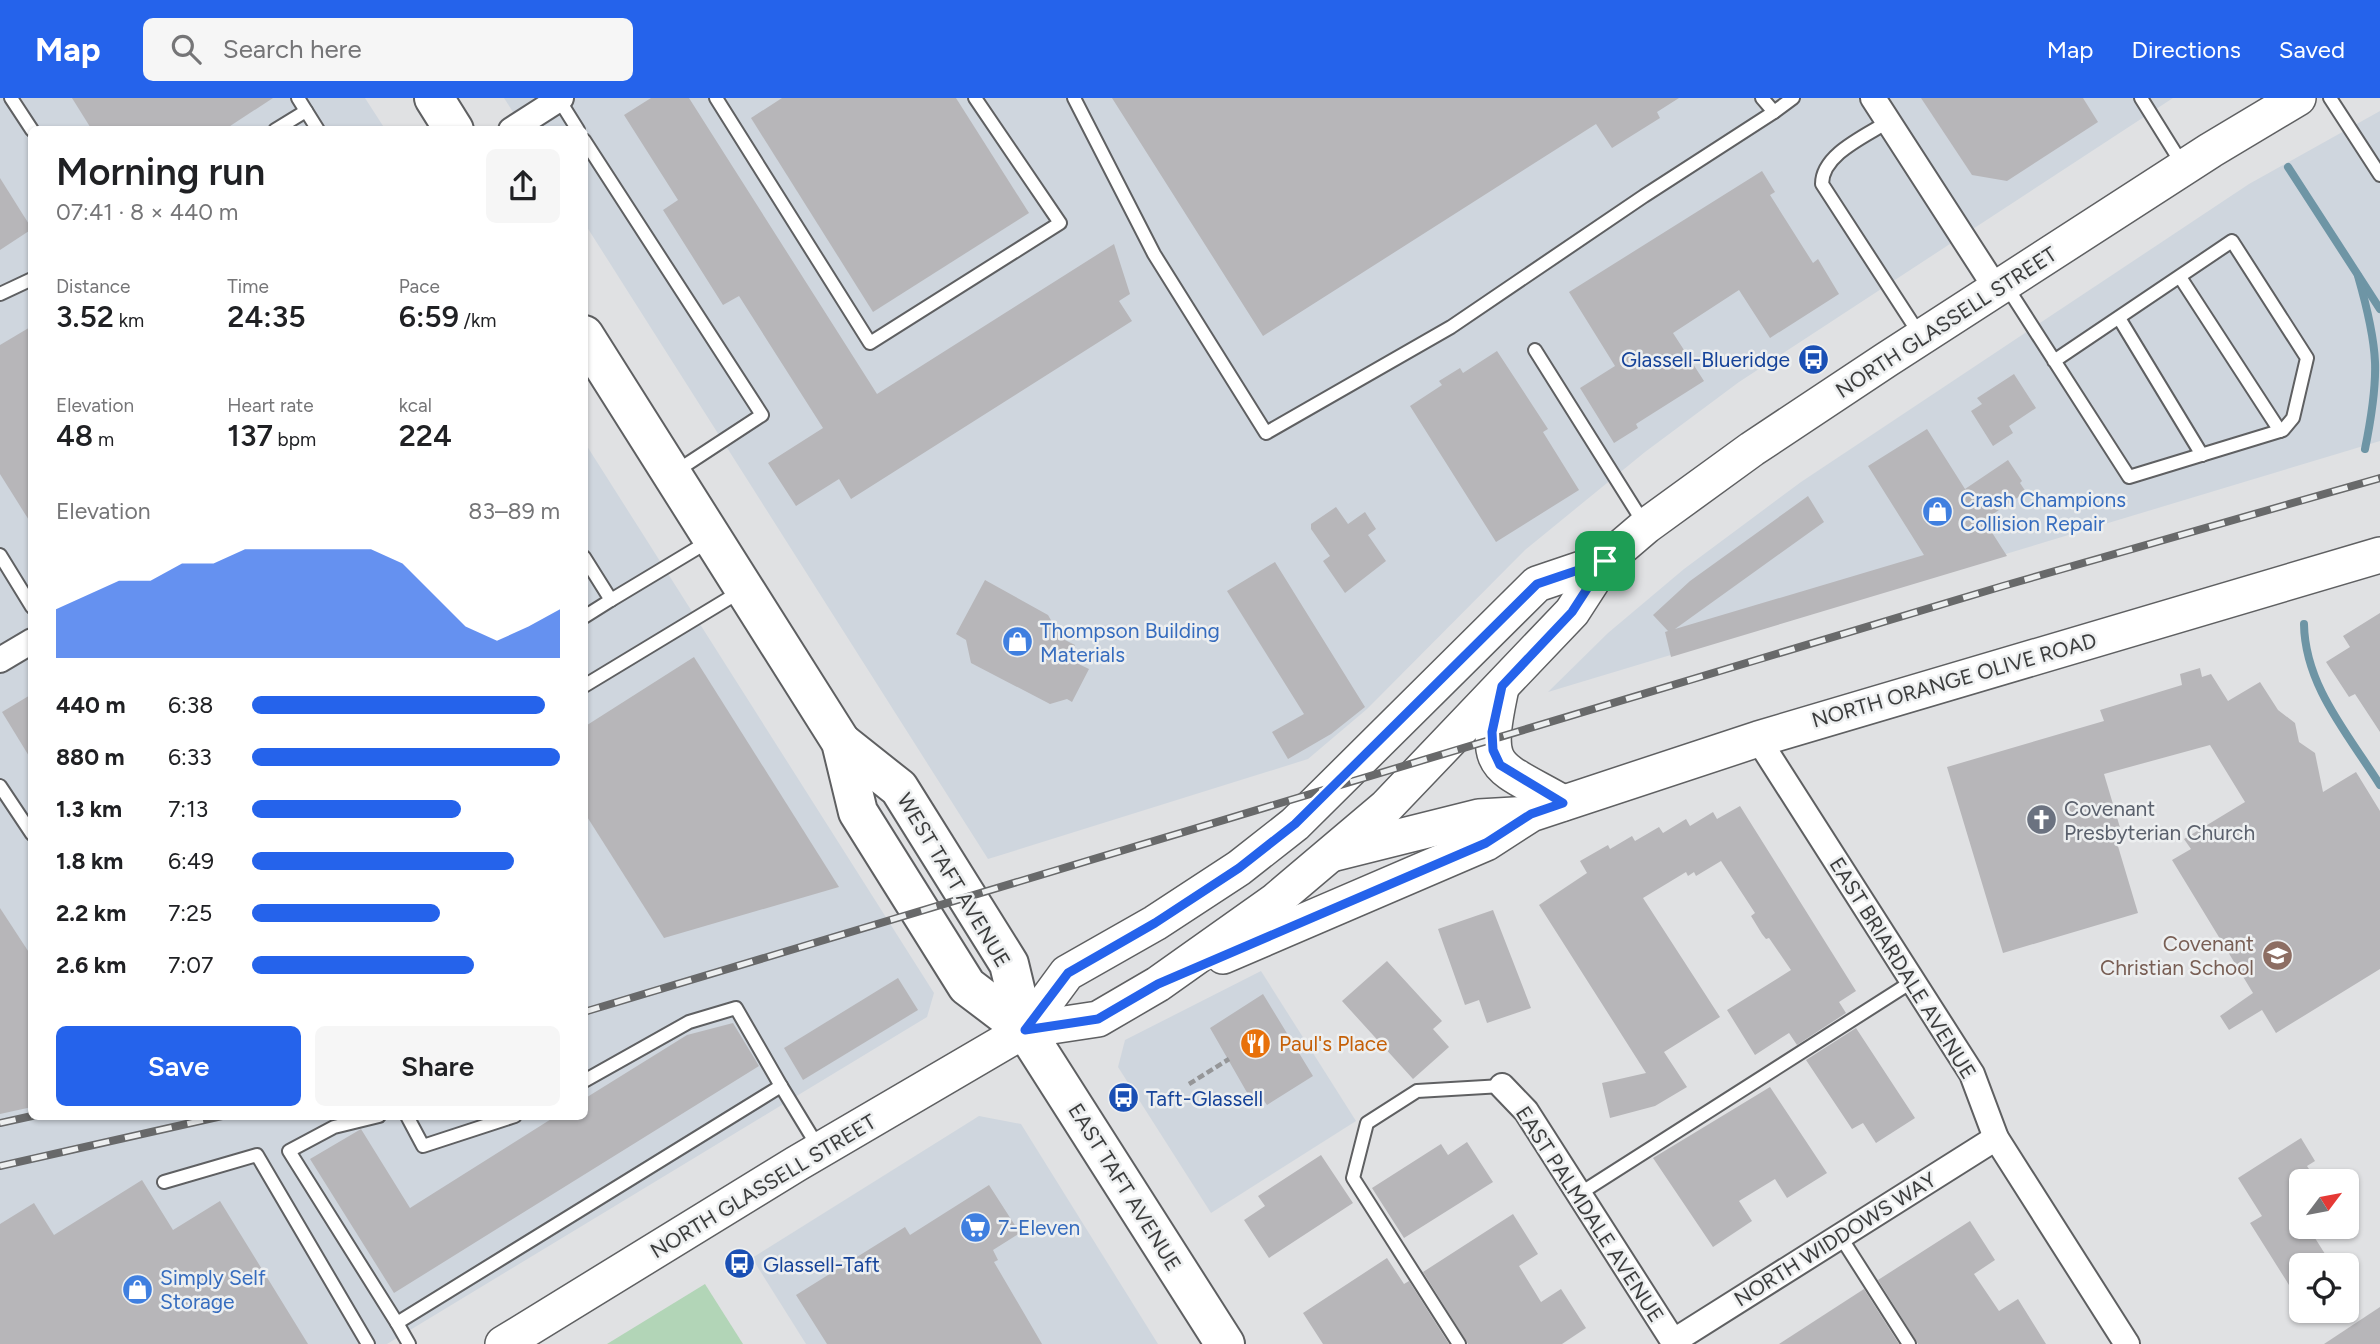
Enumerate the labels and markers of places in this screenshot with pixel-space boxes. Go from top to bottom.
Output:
bus stop icon: Glassell-Blueridge [1796,342,1830,376]
place label: Glassell-Blueridge [1621,347,1790,372]
place label: Crash Champions Collision Repair [1960,487,2126,536]
shop icon: Crash Champions Collision Repair [1920,494,1954,528]
pin [1575,531,1635,591]
place label: Thompson Building Materials [1040,618,1220,667]
shop icon: Thompson Building Materials [1000,625,1034,659]
place label: Covenant Presbyterian Church [2064,796,2255,845]
church icon: Covenant Presbyterian Church [2024,803,2058,837]
place label: Covenant Christian School [2100,931,2254,980]
school or university icon: Covenant Christian School [2260,938,2294,972]
restaurant icon: Paul's Place [1239,1026,1273,1060]
place label: Paul's Place [1279,1031,1388,1056]
bus stop icon: Taft-Glassell [1106,1081,1140,1115]
place label: Taft-Glassell [1146,1086,1263,1111]
supermarket icon: 7-Eleven [958,1210,992,1244]
place label: 7-Eleven [998,1215,1080,1240]
bus stop icon: Glassell-Taft [723,1247,757,1281]
place label: Glassell-Taft [763,1252,880,1277]
place label: Simply Self Storage [160,1265,266,1314]
shop icon: Simply Self Storage [120,1272,154,1306]

